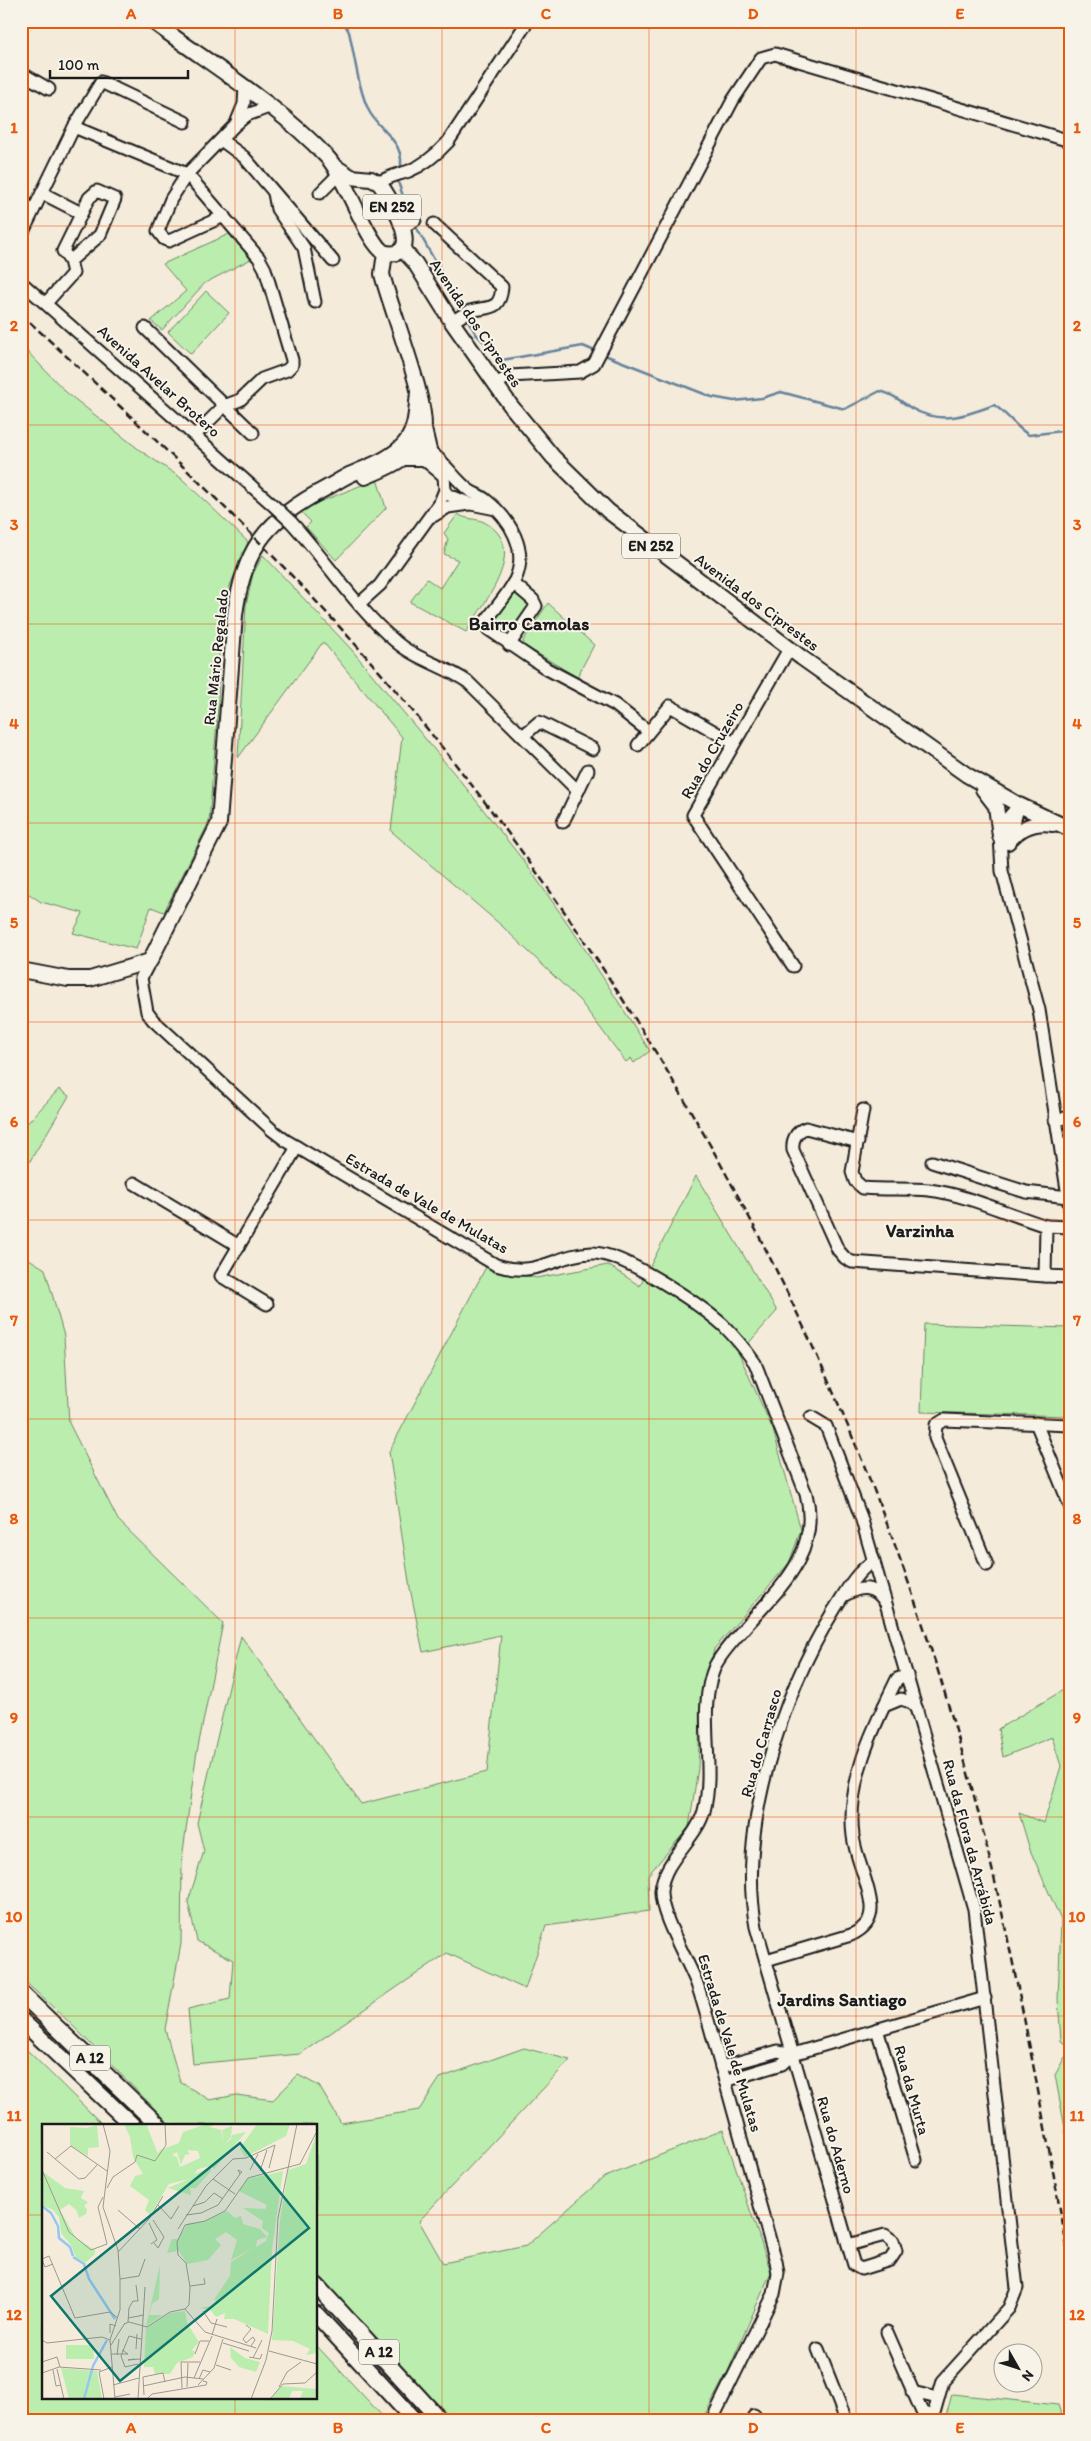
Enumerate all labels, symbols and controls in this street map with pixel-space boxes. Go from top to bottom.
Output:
text: A [125,4,137,23]
text: B [333,4,344,23]
text: C [541,4,552,23]
text: D [748,4,759,23]
text: E [956,4,965,23]
scale bar [50,48,188,80]
text: 100 m [58,56,100,74]
text: 1 [10,118,18,137]
text: 1 [1073,118,1081,137]
road number: EN 252 [363,194,421,220]
street label: Avenida dos Ciprestes [426,255,526,391]
text: 2 [10,316,19,335]
text: 2 [1073,316,1082,335]
street label: Avenida Avelar Brotero [94,321,224,441]
text: 3 [10,515,19,534]
text: 3 [1073,515,1082,534]
road number: EN 252 [622,534,680,558]
street label: Avenida dos Ciprestes [691,549,823,655]
street label: Rua Mário Regalado [199,588,233,726]
district label: Bairro Camolas [469,613,589,635]
street label: Rua do Cruzeiro [676,698,748,802]
text: 4 [9,714,19,733]
text: 4 [1072,714,1082,733]
text: 5 [10,913,19,932]
text: 5 [1073,913,1082,932]
text: 6 [10,1112,19,1131]
text: 6 [1073,1112,1082,1131]
street label: Estrada de Vale de Mulatas [342,1149,512,1257]
district label: Varzinha [886,1220,955,1242]
text: 7 [9,1311,18,1330]
text: 7 [1072,1311,1081,1330]
text: 8 [10,1509,19,1528]
text: 8 [1073,1509,1082,1528]
street label: Rua do Carrasco [736,1687,786,1799]
text: 9 [10,1708,18,1727]
text: 9 [1073,1708,1081,1727]
street label: Rua da Flora da Arrábida [939,1757,1001,1927]
text: 10 [5,1907,23,1926]
text: 10 [1068,1907,1086,1926]
street label: Estrada de Vale de Mulatas [694,1952,766,2134]
district label: Jardins Santiago [776,1989,907,2011]
street label: Rua da Murta [890,2043,934,2137]
road number: A 12 [70,2046,110,2070]
street label: Rua do Aderno [813,2094,859,2196]
text: 11 [7,2106,22,2125]
text: 11 [1070,2106,1085,2125]
inset map [42,2124,318,2398]
text: 12 [6,2305,23,2324]
text: 12 [1069,2305,1086,2324]
road number: A 12 [359,2340,399,2364]
north arrow [994,2344,1044,2394]
text: N [1018,2367,1037,2385]
text: A [125,2418,137,2437]
text: B [333,2418,344,2437]
text: C [541,2418,552,2437]
text: D [748,2418,759,2437]
text: E [956,2418,965,2437]

